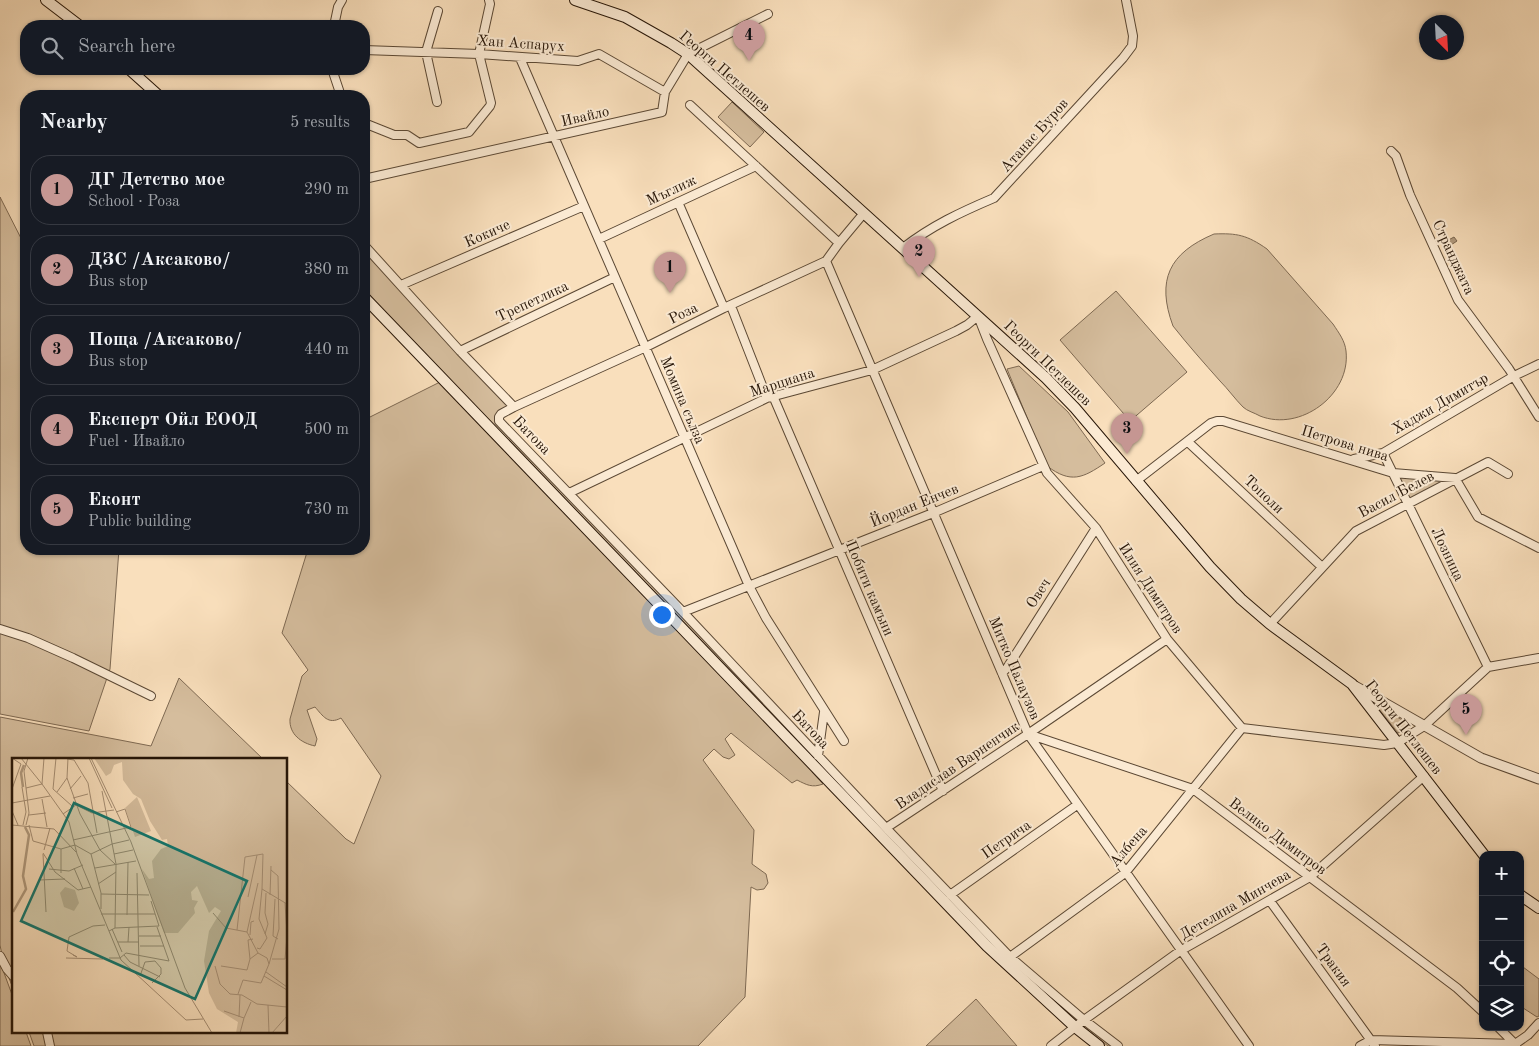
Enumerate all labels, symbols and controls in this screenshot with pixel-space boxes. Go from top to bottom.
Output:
north arrow [1419,15,1464,60]
search box [20,20,370,75]
pin: 4 [733,20,765,61]
street label: Георги Петлешев [676,29,772,116]
icon: search [38,34,66,62]
street label: Хан Аспарух [477,34,565,55]
text: Search here [78,38,175,57]
street label: Атанас Буров [998,96,1072,176]
street label: Ивайло [560,105,611,130]
text: Nearby [40,112,108,133]
text: 5 results [290,115,350,131]
text: ДГ Детство мое [88,171,225,190]
street label: Мъглиж [644,173,699,209]
text: 1 [52,182,62,198]
text: 290 m [304,182,349,198]
text: School · Роза [88,194,180,210]
street label: Кокиче [462,218,513,251]
street label: Странджата [1429,218,1477,298]
pin: 2 [903,236,935,277]
text: ДЗС /Аксаково/ [88,251,231,270]
pin: 1 [654,252,686,293]
text: 2 [52,262,62,278]
text: 380 m [304,262,349,278]
text: Bus stop [88,274,148,290]
street label: Трепетлика [494,279,572,326]
street label: Роза [667,301,701,328]
street label: Георги Петлешев [1000,319,1094,409]
text: Поща /Аксаково/ [88,331,242,350]
text: 3 [52,342,62,358]
text: 440 m [304,342,349,358]
text: Bus stop [88,354,148,370]
street label: Момина сълза [656,355,707,447]
street label: Марциана [748,366,817,401]
street label: Хаджи Димитър [1390,371,1491,438]
text: Експерт Ойл ЕООД [88,411,257,430]
pin: 3 [1111,413,1143,454]
street label: Батова [509,414,553,459]
text: 4 [52,422,62,438]
text: 500 m [304,422,349,438]
street label: Петрова нива [1299,424,1391,465]
text: Fuel · Ивайло [88,434,185,450]
street label: Васил Белев [1356,469,1437,522]
street label: Тополи [1240,473,1286,517]
street label: Йордан Енчев [867,478,961,531]
text: Еконт [88,491,141,510]
text: 5 [52,502,62,518]
text: 730 m [304,502,349,518]
text: Public building [88,514,191,530]
street label: Лозница [1427,526,1466,584]
street label: Побити камъни [842,539,895,638]
street label: Илия Димитров [1115,541,1185,637]
street label: Овеч [1024,576,1054,611]
your location [649,602,675,628]
street label: Митко Палаузов [985,615,1042,722]
street label: Георги Петлешев [1361,678,1444,778]
pin: 5 [1450,694,1482,735]
street label: Батова [788,708,832,753]
street label: Владислав Варненчик [893,719,1023,813]
inset map [12,758,288,1034]
street label: Велико Димитров [1226,796,1328,879]
street label: Петрича [979,818,1035,863]
street label: Албена [1107,823,1151,870]
map controls [1479,851,1524,1031]
button: + [1479,851,1524,896]
street label: Детелина Минчева [1178,867,1294,943]
button: − [1479,896,1524,941]
button: locate [1479,941,1524,986]
street label: Тракия [1312,942,1353,990]
button: layers [1479,986,1524,1031]

